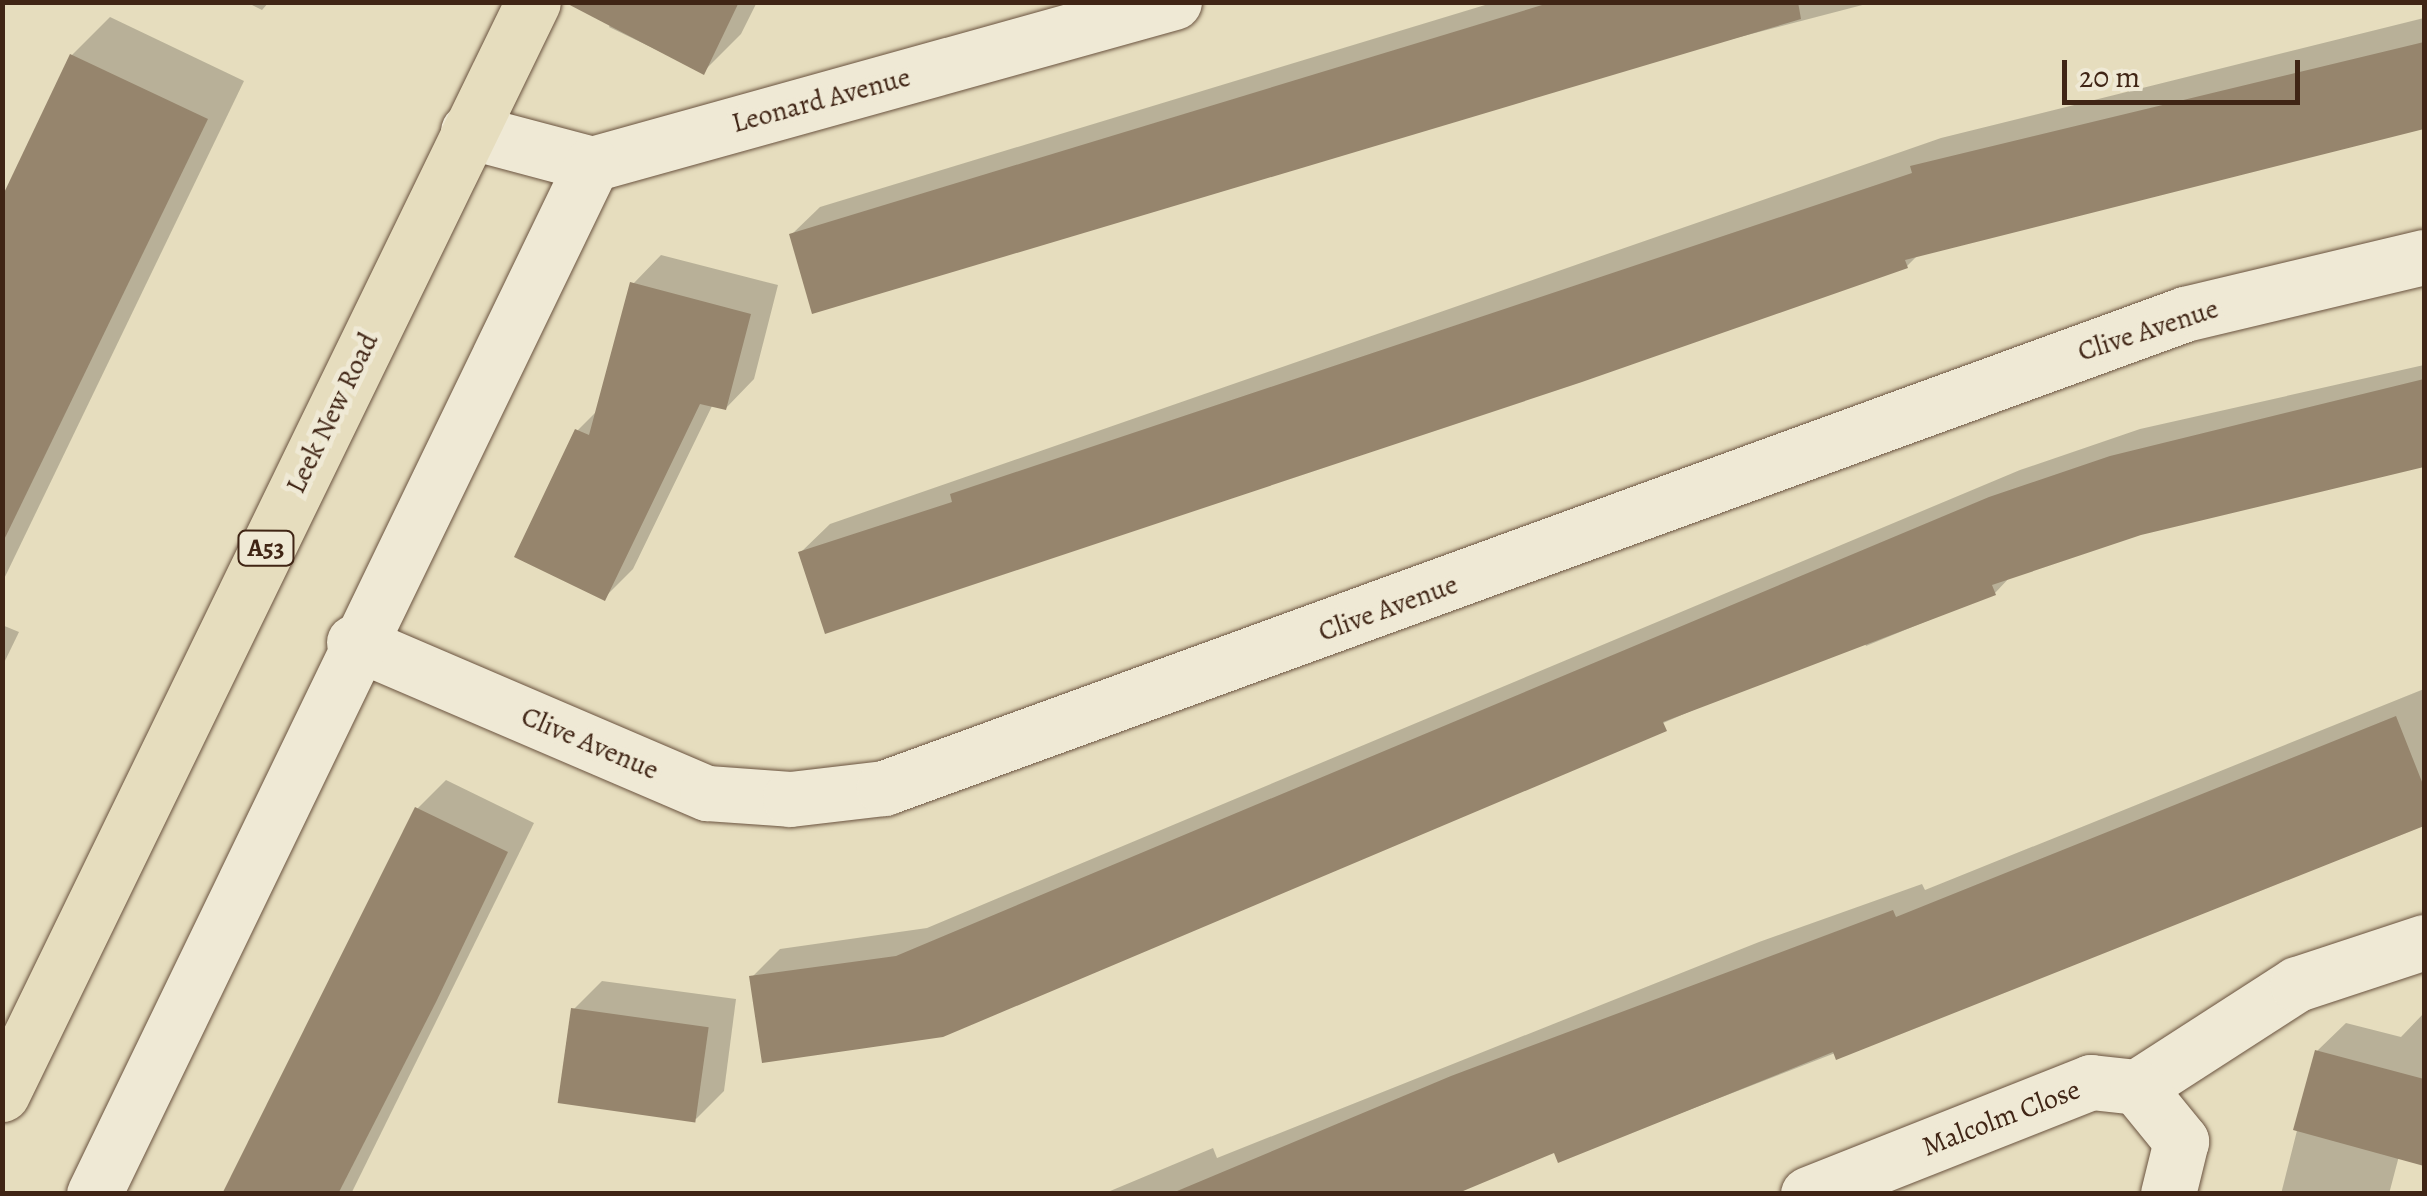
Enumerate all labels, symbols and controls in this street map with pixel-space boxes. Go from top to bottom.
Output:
scale bar [2067,40,2304,102]
text: 20 m [2079,57,2140,97]
street label: Leonard Avenue [728,60,914,140]
street label: Clive Avenue [2074,292,2222,368]
street label: Leek New Road [279,327,385,499]
road number: A53 [236,528,296,568]
street label: Clive Avenue [1314,567,1462,649]
street label: Clive Avenue [516,699,664,787]
street label: Malcolm Close [1917,1072,2085,1164]

